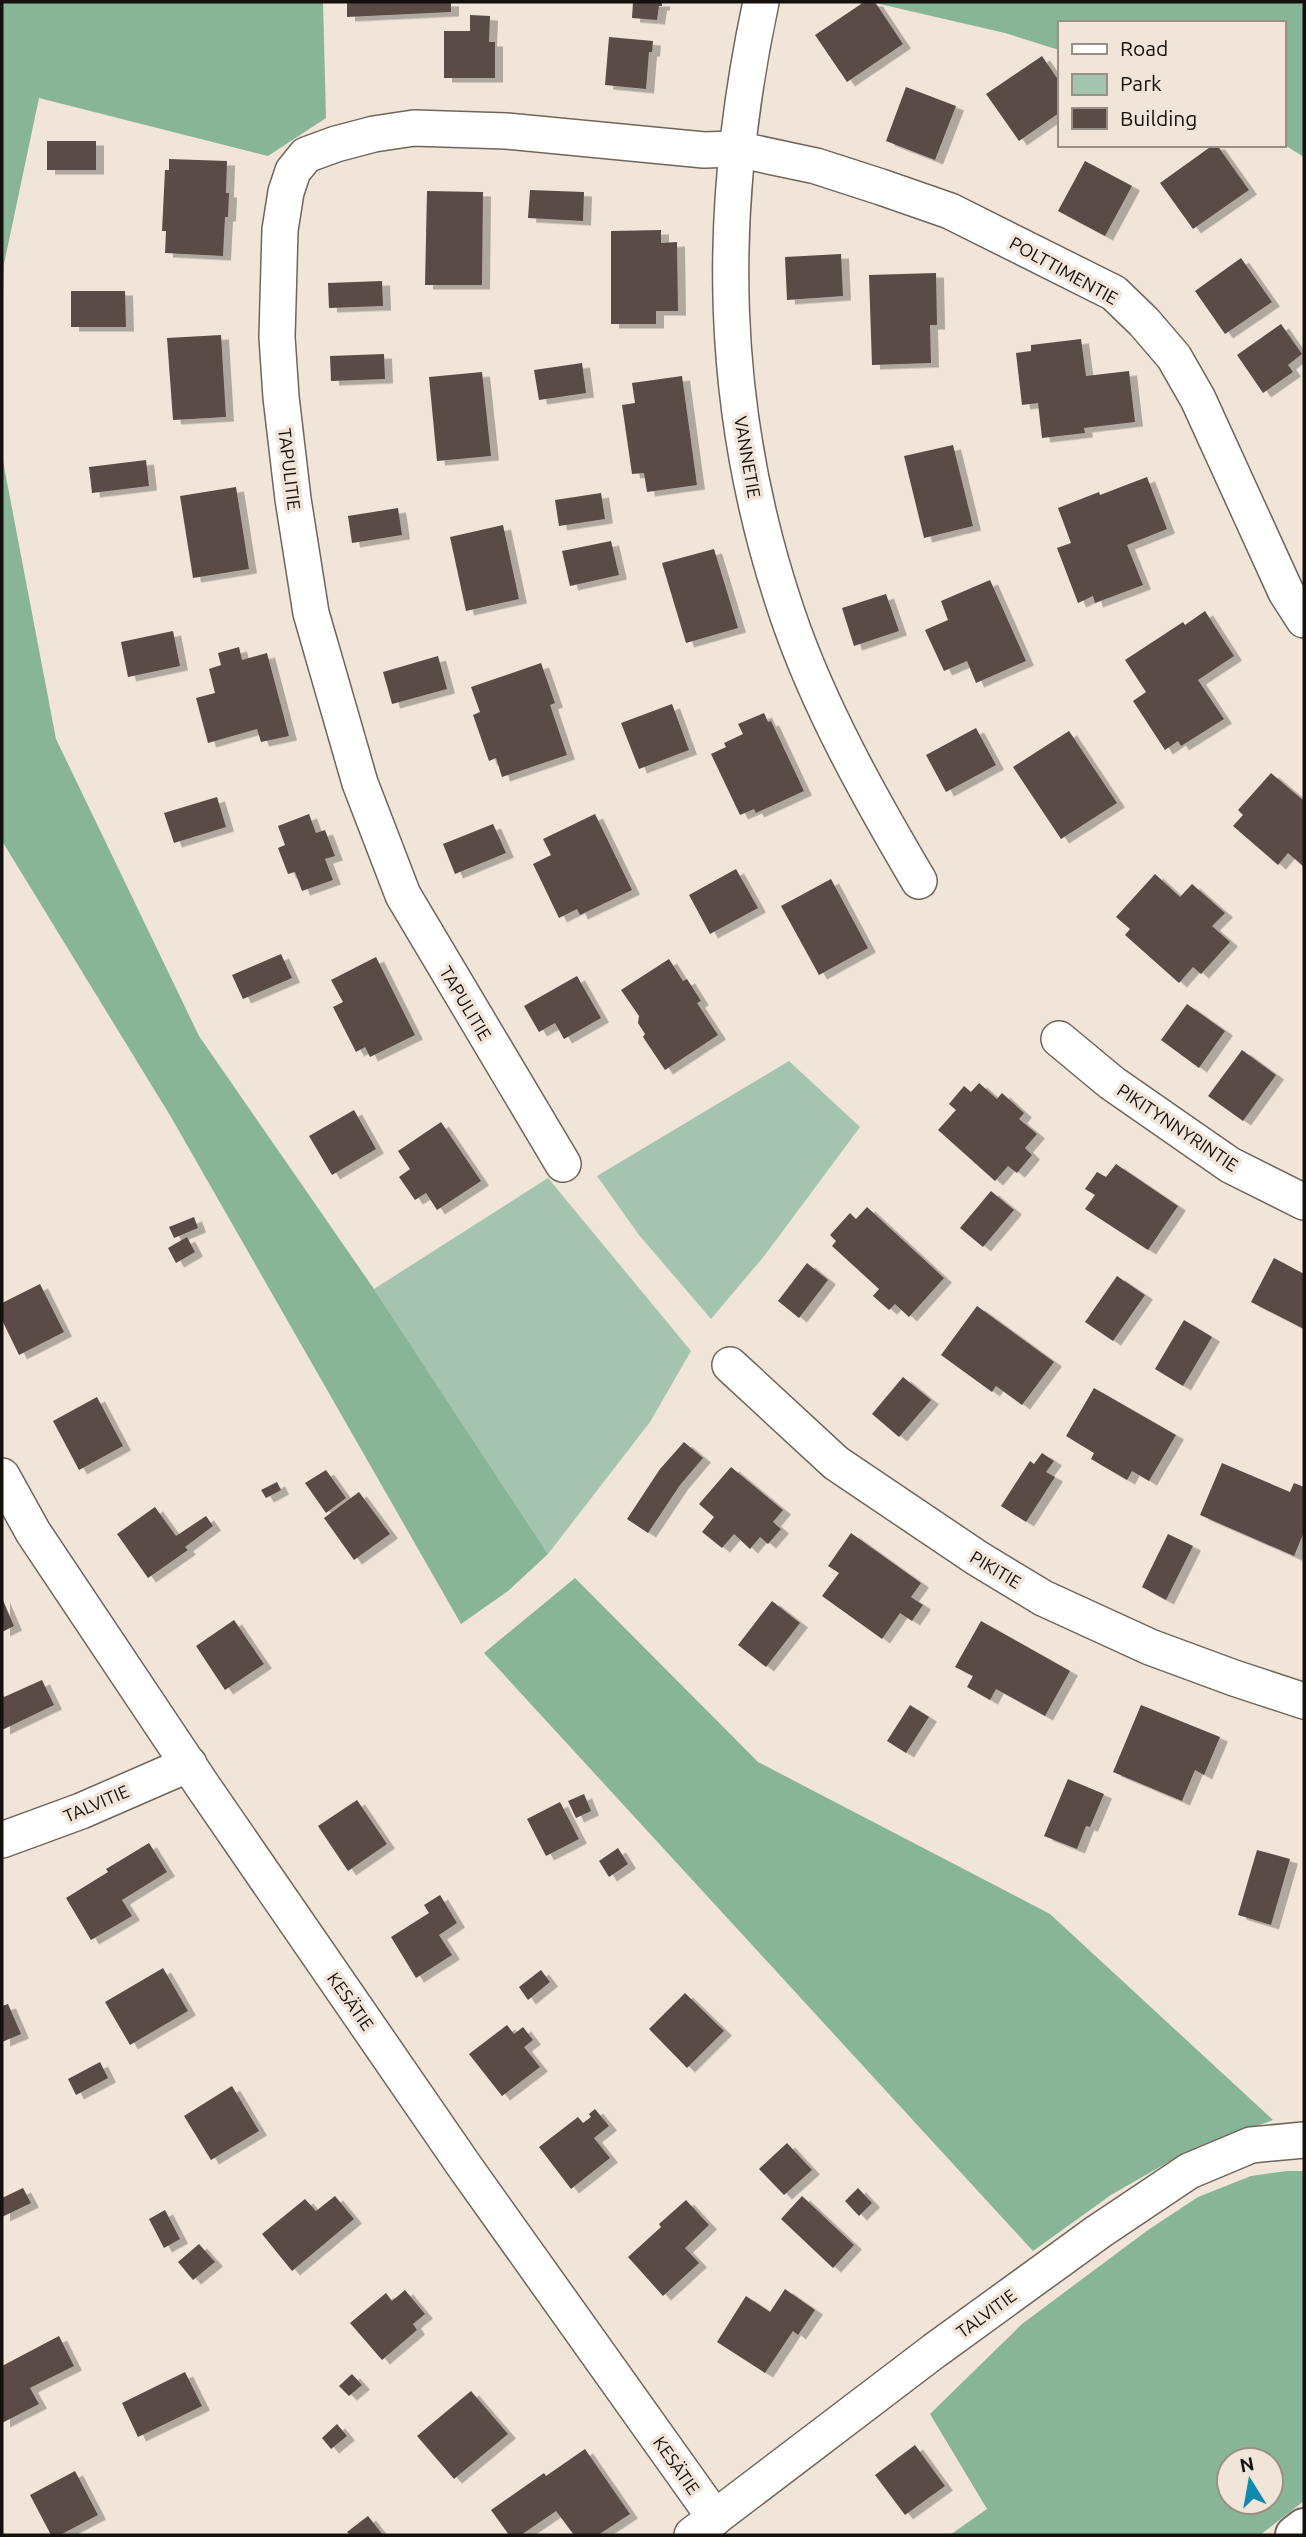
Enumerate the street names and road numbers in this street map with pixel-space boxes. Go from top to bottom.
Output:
street label: POLTTIMENTIE [1006,232,1122,308]
street label: VANNETIE [731,415,765,499]
street label: TAPULITIE [275,427,305,511]
street label: TAPULITIE [436,963,496,1043]
street label: PIKITYNNYRINTIE [1114,1079,1242,1175]
street label: PIKITIE [967,1546,1025,1592]
street label: TALVITIE [60,1780,132,1826]
street label: KESÄTIE [324,1968,378,2034]
street label: TALVITIE [952,2285,1020,2341]
street label: KESÄTIE [650,2432,704,2498]

